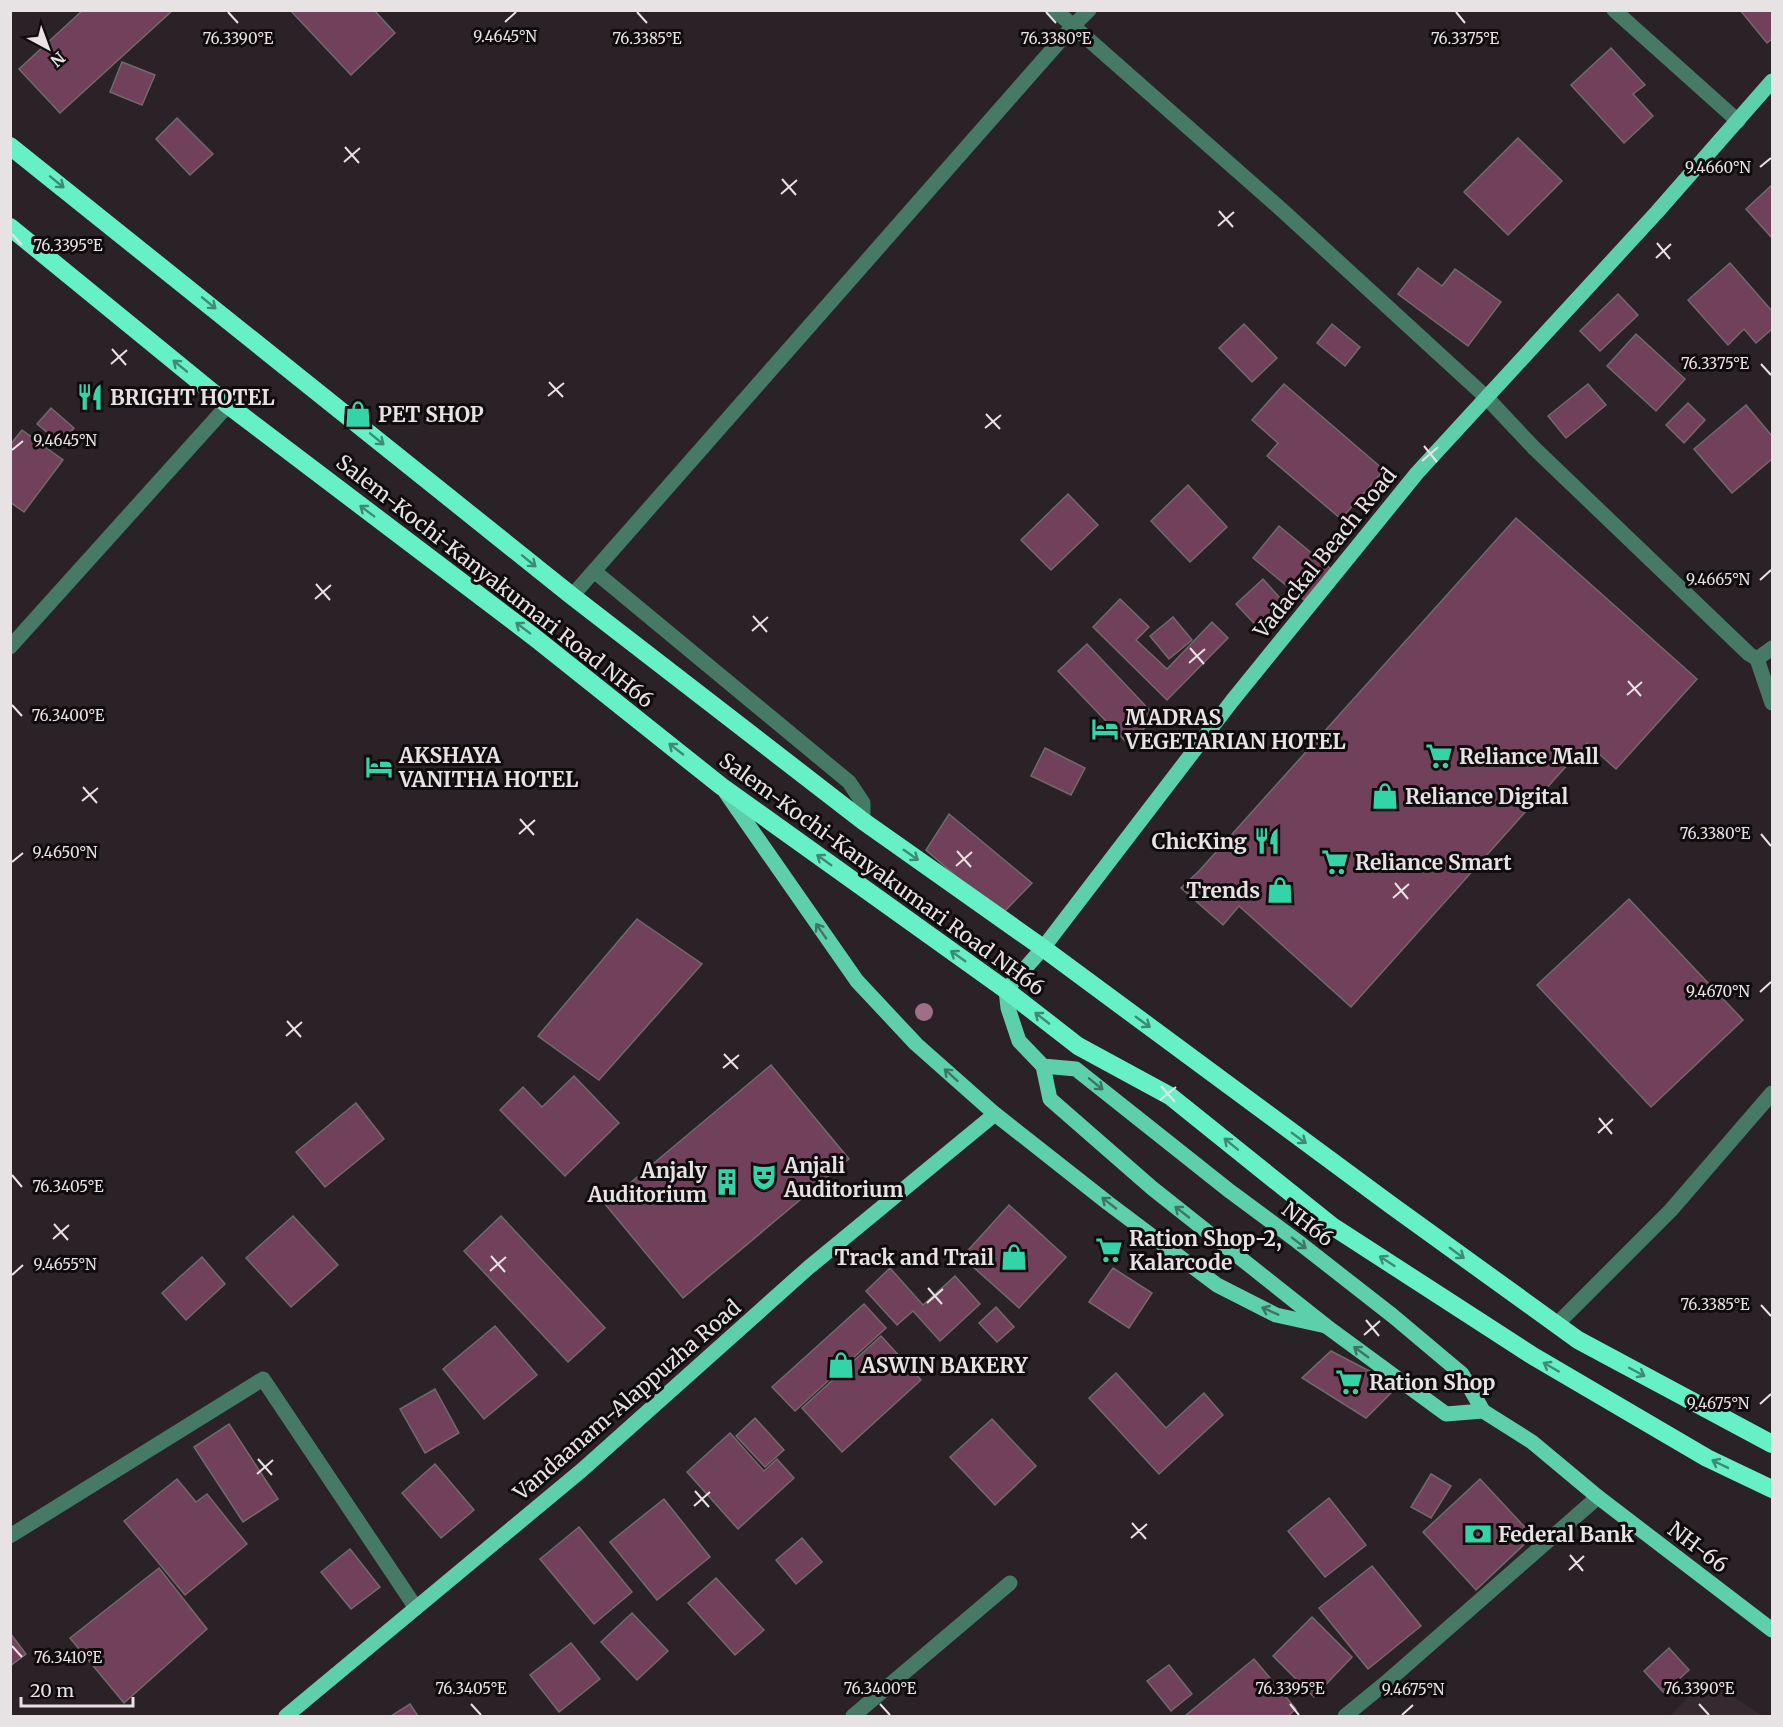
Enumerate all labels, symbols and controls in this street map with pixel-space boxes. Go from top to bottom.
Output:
north arrow [18,18,78,78]
text: 9.4645°N [473,27,537,46]
text: 76.3390°E [203,29,274,48]
text: 76.3385°E [613,29,682,48]
text: 76.3380°E [1021,29,1092,48]
text: 76.3375°E [1431,29,1500,48]
text: N [46,48,69,71]
text: 9.4660°N [1685,158,1751,177]
one-way arrow [49,175,65,188]
text: 76.3395°E [34,236,103,255]
one-way arrow [201,297,217,310]
text: 76.3375°E [1681,354,1750,373]
one-way arrow [172,359,188,372]
restaurant icon: BRIGHT HOTEL [75,382,105,412]
place label: BRIGHT HOTEL [110,384,275,411]
shop icon: PET SHOP [343,399,373,429]
place label: PET SHOP [378,401,484,428]
text: 9.4645°N [33,431,97,450]
one-way arrow [369,432,385,445]
street label: Salem-Kochi-Kanyakumari Road NH66 [331,449,659,713]
street label: Vadackal Beach Road [1247,462,1402,645]
one-way arrow [359,504,375,517]
one-way arrow [521,554,536,568]
text: 9.4665°N [1686,570,1750,589]
one-way arrow [515,622,531,635]
place label: MADRAS VEGETARIAN HOTEL [1124,704,1346,755]
text: 76.3400°E [32,706,105,725]
hotel icon: MADRAS VEGETARIAN HOTEL [1090,714,1120,744]
supermarket icon: Reliance Mall [1424,741,1454,771]
place label: AKSHAYA VANITHA HOTEL [398,742,579,793]
one-way arrow [668,743,684,756]
place label: Reliance Mall [1459,743,1599,770]
street label: Salem-Kochi-Kanyakumari Road NH66 [714,747,1050,1001]
hotel icon: AKSHAYA VANITHA HOTEL [364,752,394,782]
shop icon: Reliance Digital [1370,781,1400,811]
place label: Reliance Digital [1405,783,1569,810]
text: 76.3380°E [1680,824,1751,843]
restaurant icon: ChicKing [1252,826,1282,856]
place label: ChicKing [1152,828,1247,855]
text: 9.4650°N [33,843,98,862]
supermarket icon: Reliance Smart [1320,847,1350,877]
one-way arrow [902,848,918,861]
place label: Reliance Smart [1355,849,1512,876]
one-way arrow [816,854,832,866]
shop icon: Trends [1265,875,1295,905]
place label: Trends [1186,877,1260,904]
one-way arrow [815,923,827,939]
one-way arrow [950,950,967,962]
text: 9.4670°N [1686,982,1750,1001]
one-way arrow [1034,1012,1050,1025]
one-way arrow [1134,1016,1150,1028]
one-way arrow [944,1068,959,1082]
one-way arrow [1088,1078,1104,1091]
one-way arrow [1291,1132,1307,1144]
one-way arrow [1223,1138,1239,1151]
place label: Anjali Auditorium [783,1152,903,1203]
place label: Anjaly Auditorium [587,1157,708,1208]
theatre icon: Anjali Auditorium [749,1162,779,1192]
building icon: Anjaly Auditorium [712,1167,742,1197]
text: 76.3405°E [33,1177,104,1196]
street label: NH66 [1277,1196,1339,1252]
one-way arrow [1101,1197,1117,1210]
one-way arrow [1174,1205,1190,1218]
place label: Ration Shop-2, Kalarcode [1129,1225,1282,1276]
supermarket icon: Ration Shop-2, Kalarcode [1094,1235,1124,1265]
one-way arrow [1291,1236,1307,1249]
shop icon: Track and Trail [999,1242,1029,1272]
place label: Track and Trail [835,1244,994,1271]
one-way arrow [1448,1247,1464,1259]
text: 9.4655°N [33,1255,97,1274]
one-way arrow [1379,1255,1396,1267]
street label: Vandaanam-Alappuzha Road [507,1294,746,1507]
text: 76.3385°E [1681,1295,1750,1314]
one-way arrow [1262,1305,1280,1316]
one-way arrow [1353,1345,1369,1358]
shop icon: ASWIN BAKERY [826,1350,856,1380]
place label: ASWIN BAKERY [860,1352,1029,1379]
one-way arrow [1543,1360,1560,1372]
supermarket icon: Ration Shop [1334,1367,1364,1397]
one-way arrow [1627,1367,1645,1378]
place label: Ration Shop [1369,1369,1495,1396]
text: 9.4675°N [1687,1394,1750,1413]
one-way arrow [1711,1457,1729,1469]
street label: NH-66 [1663,1516,1733,1578]
bank icon: Federal Bank [1463,1519,1493,1549]
place label: Federal Bank [1498,1521,1634,1548]
text: 76.3410°E [34,1648,102,1667]
scale bar [21,1670,134,1708]
text: 20 m [30,1679,74,1702]
text: 76.3405°E [436,1679,507,1698]
text: 76.3400°E [844,1679,917,1698]
text: 76.3395°E [1256,1679,1325,1698]
text: 76.3390°E [1664,1679,1735,1698]
text: 9.4675°N [1382,1680,1445,1699]

